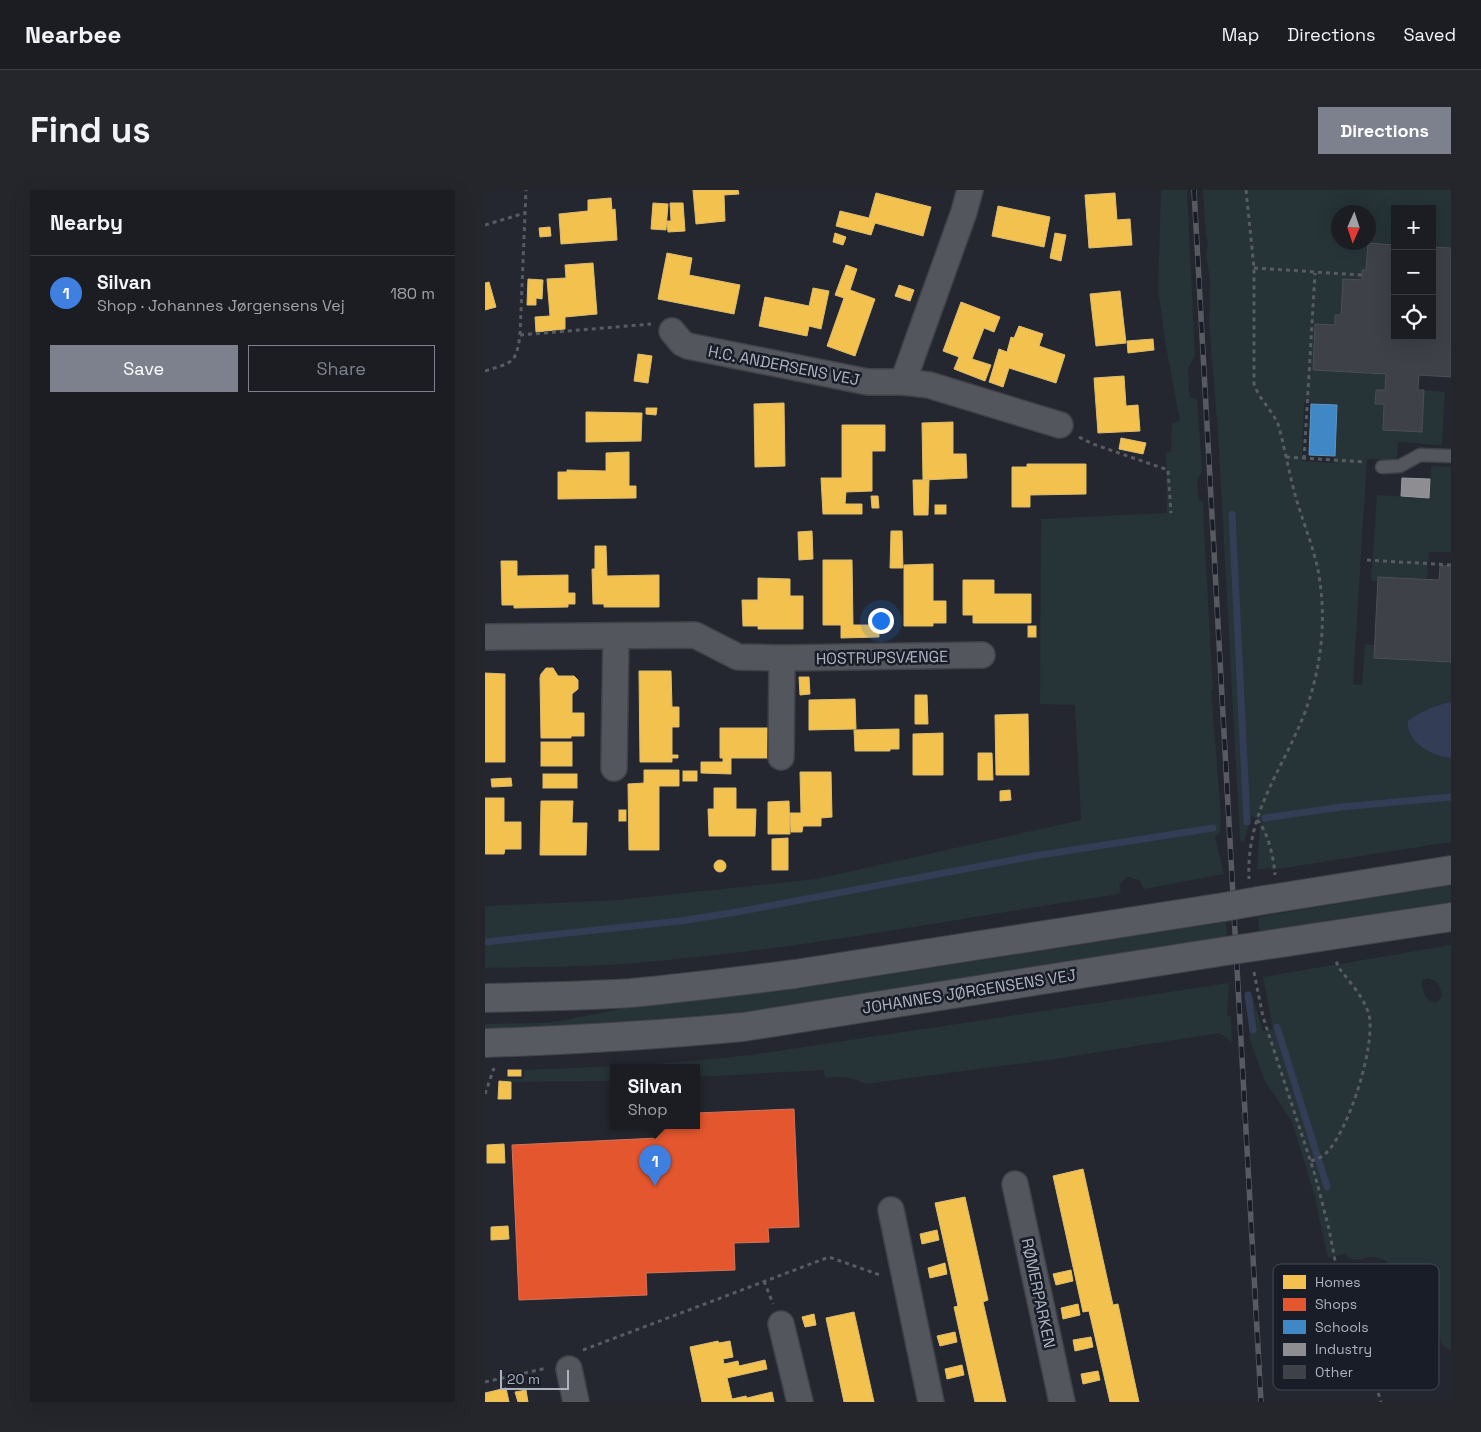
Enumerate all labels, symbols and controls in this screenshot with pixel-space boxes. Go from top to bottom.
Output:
text: Nearbee [25,19,121,50]
text: Map [1222,23,1259,46]
text: Directions [1287,23,1376,46]
text: Saved [1404,23,1456,46]
button: Directions [1318,107,1451,154]
text: Find us [30,108,151,152]
north arrow [1331,205,1376,250]
map controls [1391,205,1436,340]
button: + [1391,205,1436,250]
text: Nearby [50,209,123,236]
button: − [1391,250,1436,295]
text: Silvan [97,270,152,295]
text: 1 [62,283,70,304]
text: 180 m [390,283,435,304]
text: Shop · Johannes Jørgensens Vej [97,295,345,316]
button: locate [1391,295,1436,340]
street label: H.C. ANDERSENS VEJ [706,341,861,390]
button: Save [50,345,238,392]
button: Share [248,345,435,392]
your location [868,608,894,634]
street label: HOSTRUPSVÆNGE [816,646,948,669]
street label: JOHANNES JØRGENSENS VEJ [860,964,1078,1019]
popup [610,1064,700,1129]
text: Silvan [628,1074,682,1099]
text: Shop [628,1099,668,1120]
pin: 1 [639,1145,671,1186]
street label: RØMERPARKEN [1017,1236,1060,1350]
legend [1273,1264,1439,1390]
text: Homes [1315,1273,1361,1291]
text: Shops [1315,1295,1357,1313]
text: Schools [1315,1318,1369,1336]
text: Industry [1315,1340,1372,1358]
text: Other [1315,1363,1353,1381]
scale bar [500,1367,569,1390]
text: 20 m [507,1370,540,1388]

